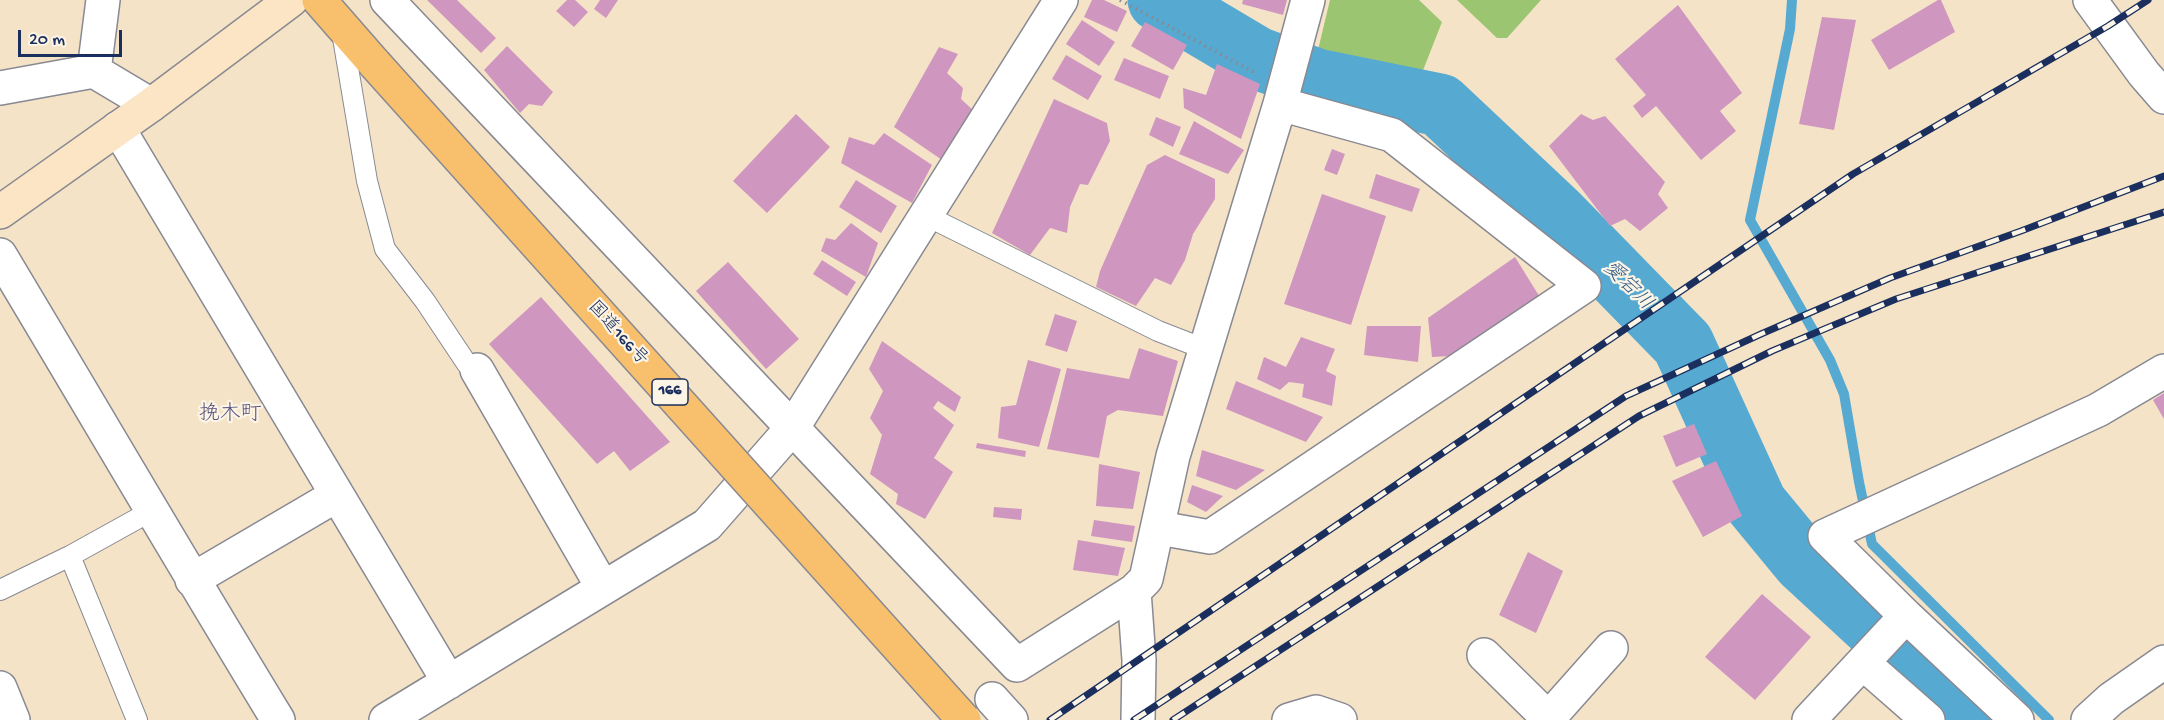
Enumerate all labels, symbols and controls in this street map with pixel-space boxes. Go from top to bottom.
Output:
scale bar [21,18,124,56]
text: 20 m [29,30,65,51]
water label: 愛宕川 [1597,257,1657,317]
street label: 国道166号 [582,297,652,371]
road number: 166 [652,379,688,405]
district label: 挽木町 [199,403,261,429]

